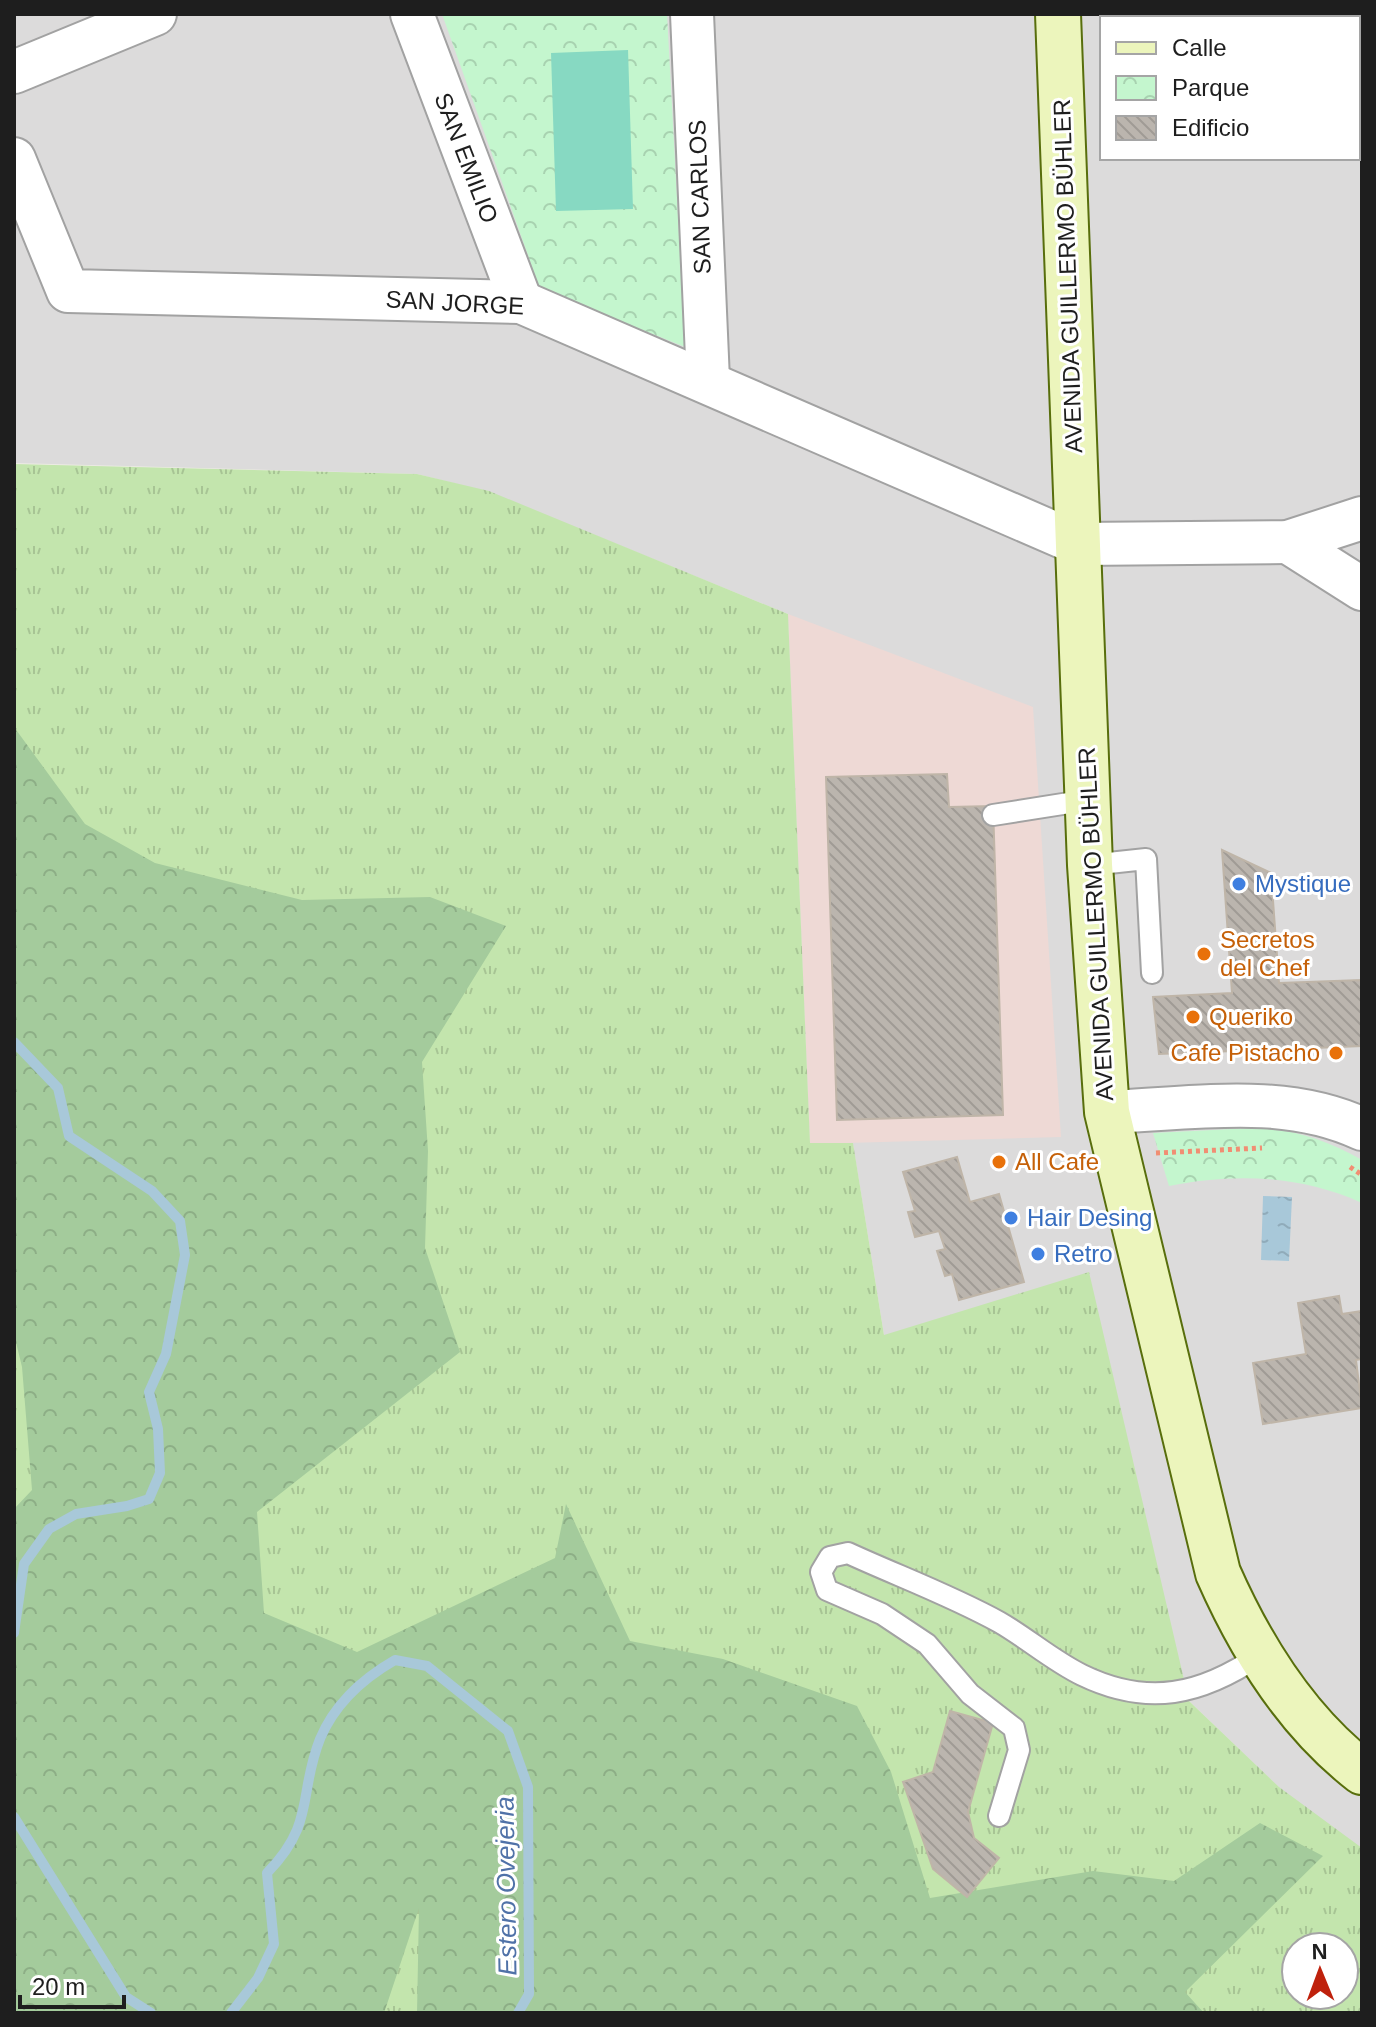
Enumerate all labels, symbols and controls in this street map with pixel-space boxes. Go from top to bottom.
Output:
legend [1100,16,1360,160]
text: Calle [1172,34,1227,61]
text: Parque [1172,74,1249,101]
street label: SAN EMILIO [429,89,504,227]
street label: AVENIDA GUILLERMO BÜHLER [1048,98,1087,454]
text: Edificio [1172,114,1249,141]
street label: SAN CARLOS [683,119,716,275]
street label: SAN JORGE [385,285,525,320]
street label: AVENIDA GUILLERMO BÜHLER [1073,746,1118,1102]
place label: Mystique [1255,870,1351,897]
marker: Mystique [1230,875,1248,893]
place label: Secretos del Chef [1220,926,1315,981]
marker: Secretos del Chef [1195,945,1213,963]
place label: Queriko [1209,1003,1293,1030]
marker: Queriko [1184,1008,1202,1026]
place label: Cafe Pistacho [1171,1039,1320,1066]
marker: Cafe Pistacho [1327,1044,1345,1062]
place label: All Cafe [1015,1148,1099,1175]
marker: All Cafe [990,1153,1008,1171]
place label: Hair Desing [1027,1204,1152,1231]
marker: Hair Desing [1002,1209,1020,1227]
place label: Retro [1054,1240,1113,1267]
marker: Retro [1029,1245,1047,1263]
water label: Estero Ovejeria [489,1796,523,1976]
north arrow [1280,1931,1360,2011]
text: N [1311,1939,1328,1964]
scale bar [20,1959,124,2009]
text: 20 m [32,1973,85,2000]

